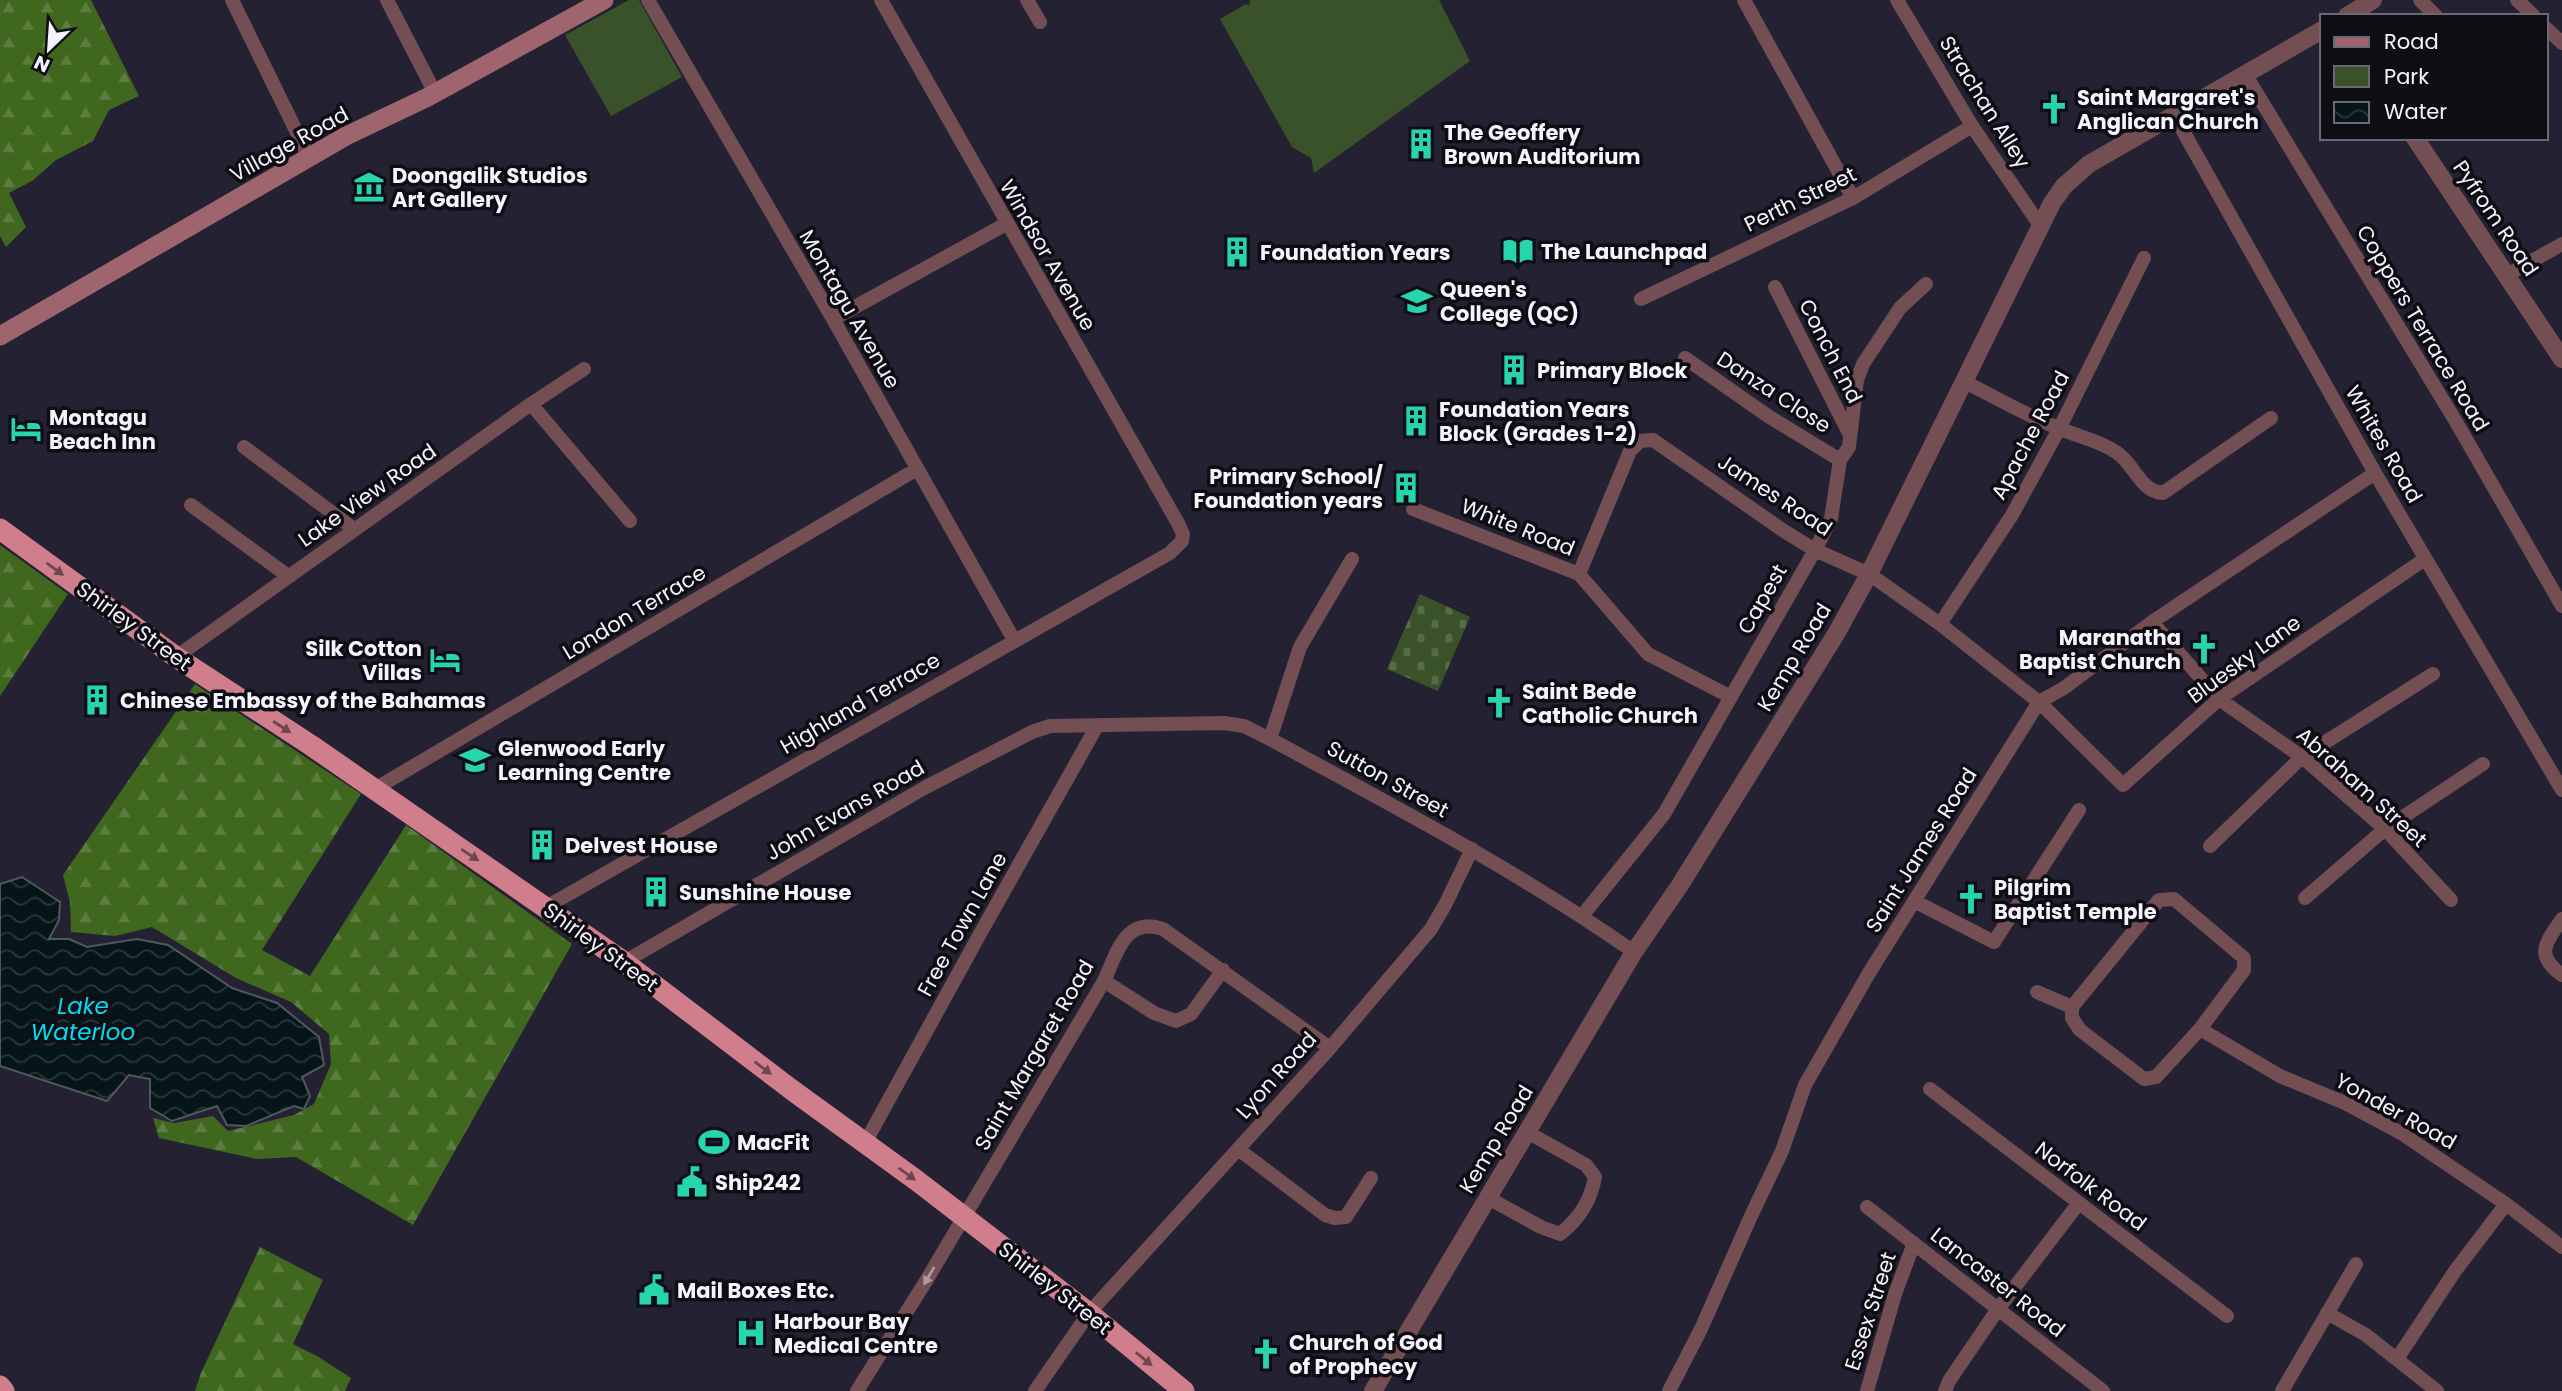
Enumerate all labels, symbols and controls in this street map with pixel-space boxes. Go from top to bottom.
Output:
north arrow [14,14,84,84]
legend [2320,14,2548,140]
text: Road [2384,27,2439,56]
street label: Strachan Alley [1933,30,2037,174]
text: N [30,49,54,79]
text: Park [2384,62,2429,91]
place label: Saint Margaret's Anglican Church [2077,83,2259,136]
church icon: Saint Margaret's Anglican Church [2037,92,2071,126]
text: Water [2384,97,2447,126]
street label: Village Road [225,99,353,189]
place label: The Geoffery Brown Auditorium [1444,118,1641,171]
building icon: The Geoffery Brown Auditorium [1404,127,1438,161]
street label: Pyfrom Road [2447,154,2545,282]
street label: Perth Street [1739,159,1861,239]
place label: Doongalik Studios Art Gallery [392,161,588,214]
museum icon: Doongalik Studios Art Gallery [352,170,386,204]
street label: Windsor Avenue [993,174,1103,336]
street label: Coppers Terrace Road [2350,220,2496,436]
street label: Montagu Avenue [793,224,907,394]
library icon: The Launchpad [1501,234,1535,268]
building icon: Foundation Years [1220,235,1254,269]
place label: The Launchpad [1541,237,1707,266]
place label: Foundation Years [1260,238,1450,267]
place label: Queen's College (QC) [1440,275,1579,328]
school or university icon: Queen's College (QC) [1400,284,1434,318]
street label: Conch End [1792,294,1870,408]
street label: Danza Close [1711,344,1837,440]
building icon: Primary Block [1497,353,1531,387]
place label: Primary Block [1537,356,1688,385]
street label: Apache Road [1984,366,2076,504]
street label: Whites Road [2339,380,2429,508]
place label: Foundation Years Block (Grades 1-2) [1439,395,1637,448]
place label: Montagu Beach Inn [49,403,156,456]
building icon: Foundation Years Block (Grades 1-2) [1399,404,1433,438]
hotel icon: Montagu Beach Inn [9,412,43,446]
street label: Lake View Road [292,437,442,553]
street label: James Road [1712,447,1838,543]
place label: Primary School/ Foundation years [1193,462,1383,515]
building icon: Primary School/ Foundation years [1389,471,1423,505]
street label: White Road [1457,491,1579,563]
street label: London Terrace [557,558,711,666]
street label: Capest [1730,559,1794,639]
one-way arrow [46,562,64,576]
street label: Shirley Street [71,574,197,678]
street label: Kemp Road [1750,597,1838,717]
street label: Bluesky Lane [2182,608,2306,710]
place label: Maranatha Baptist Church [2019,623,2181,676]
church icon: Maranatha Baptist Church [2187,632,2221,666]
place label: Silk Cotton Villas [305,634,422,687]
hotel icon: Silk Cotton Villas [428,643,462,677]
street label: Highland Terrace [775,645,945,761]
place label: Saint Bede Catholic Church [1522,677,1698,730]
building icon: Chinese Embassy of the Bahamas [80,683,114,717]
place label: Chinese Embassy of the Bahamas [120,686,486,715]
church icon: Saint Bede Catholic Church [1482,686,1516,720]
one-way arrow [273,720,292,733]
street label: Abraham Street [2290,720,2434,854]
place label: Glenwood Early Learning Centre [498,734,671,787]
street label: Sutton Street [1322,734,1454,824]
school or university icon: Glenwood Early Learning Centre [458,743,492,777]
street label: John Evans Road [760,753,930,867]
street label: Saint James Road [1858,762,1984,938]
building icon: Delvest House [525,828,559,862]
place label: Delvest House [565,831,718,860]
street label: Free Town Lane [910,847,1014,1001]
one-way arrow [461,848,479,862]
place label: Pilgrim Baptist Temple [1994,873,2157,926]
building icon: Sunshine House [639,875,673,909]
place label: Sunshine House [679,878,851,907]
church icon: Pilgrim Baptist Temple [1954,882,1988,916]
street label: Shirley Street [538,895,664,999]
street label: Saint Margaret Road [968,954,1100,1156]
water label: Lake Waterloo [31,990,135,1048]
street label: Lyon Road [1229,1025,1323,1125]
one-way arrow [754,1060,772,1074]
street label: Yonder Road [2330,1066,2462,1156]
street label: Kemp Road [1452,1079,1540,1199]
sports icon: MacFit [697,1125,731,1159]
place label: MacFit [737,1128,809,1157]
street label: Norfolk Road [2029,1135,2153,1237]
public building icon: Ship242 [675,1165,709,1199]
one-way arrow [898,1166,916,1180]
place label: Ship242 [715,1168,801,1197]
street label: Lancaster Road [1925,1220,2071,1344]
street label: Shirley Street [993,1235,1117,1341]
street label: Essex Street [1837,1248,1903,1374]
one-way arrow [923,1266,935,1285]
public building icon: Mail Boxes Etc. [637,1273,671,1307]
place label: Mail Boxes Etc. [677,1276,835,1305]
place label: Harbour Bay Medical Centre [774,1307,938,1360]
hospital icon: Harbour Bay Medical Centre [734,1316,768,1350]
place label: Church of God of Prophecy [1289,1328,1443,1381]
church icon: Church of God of Prophecy [1249,1337,1283,1371]
one-way arrow [1135,1351,1153,1366]

